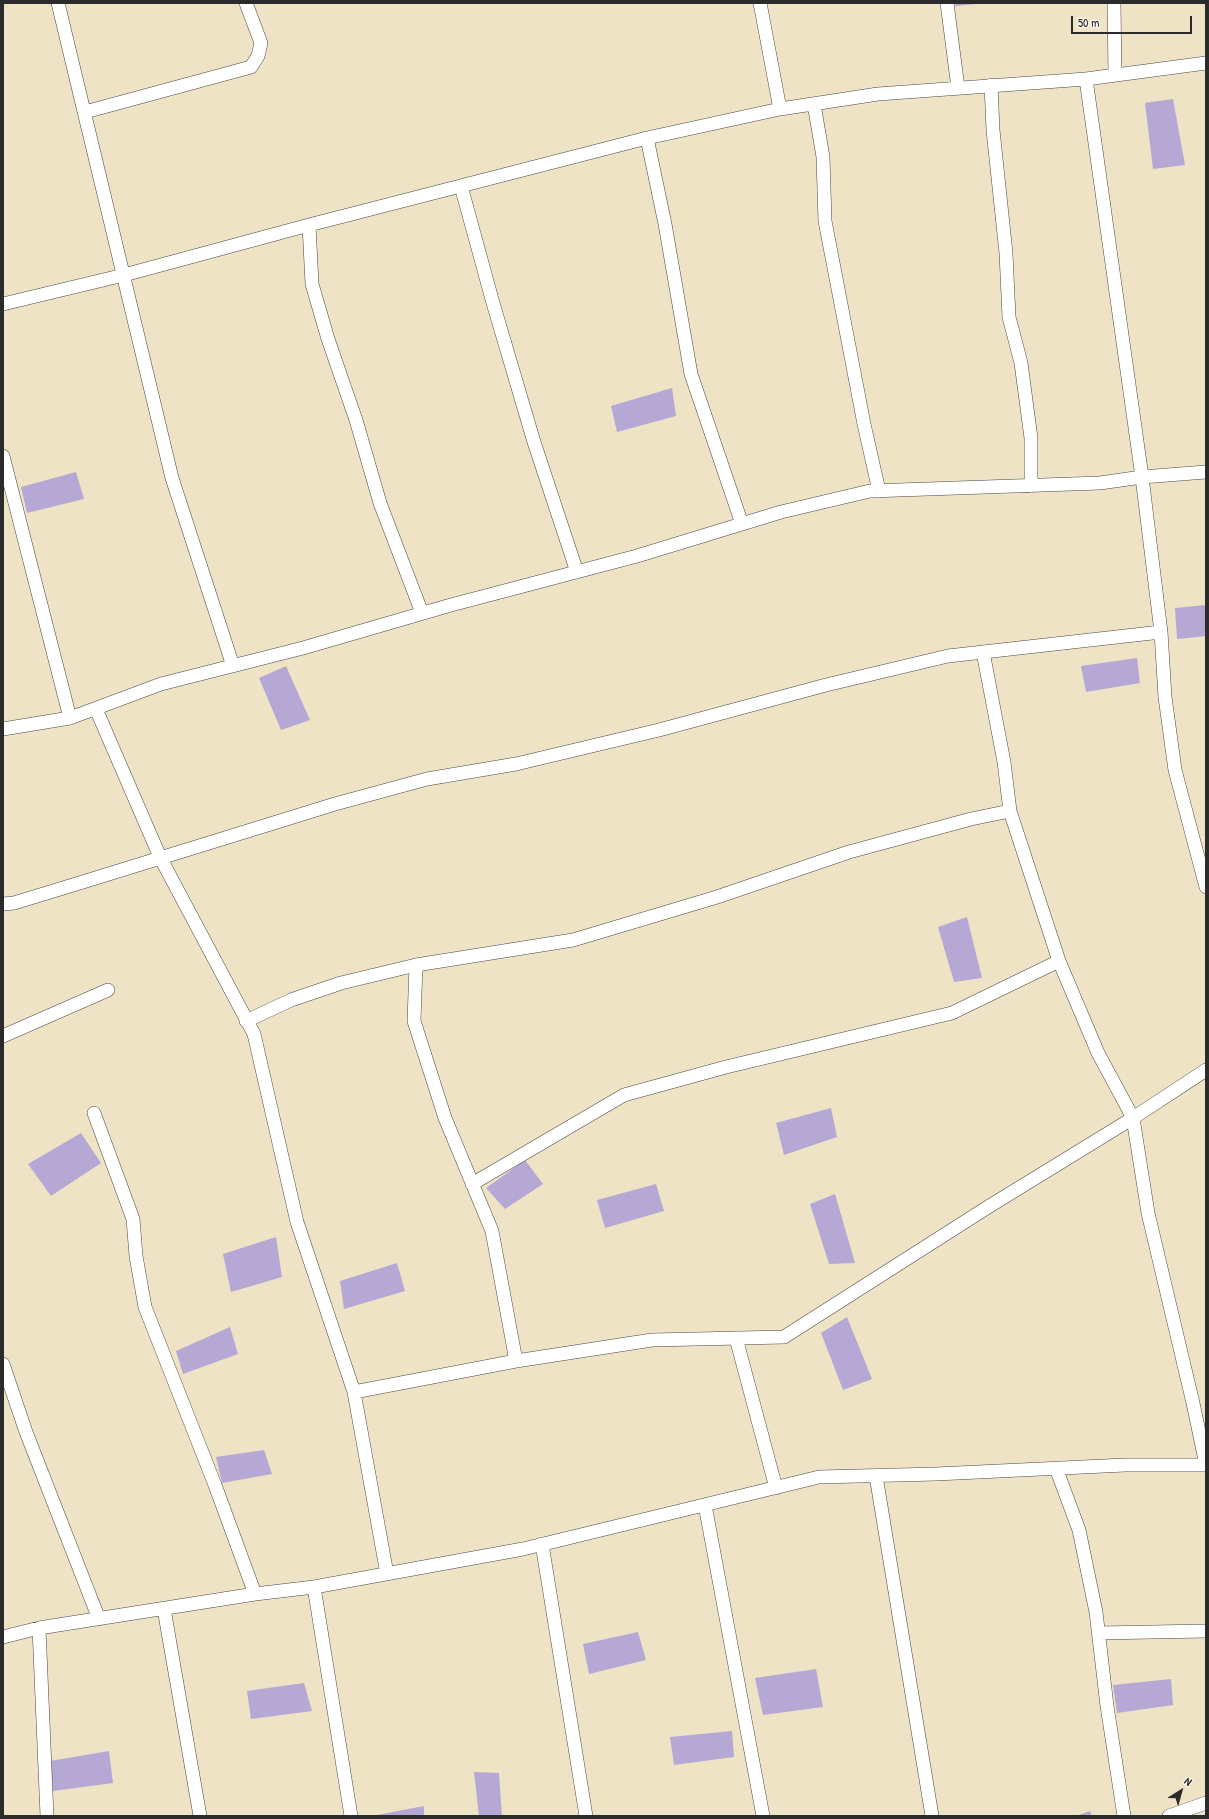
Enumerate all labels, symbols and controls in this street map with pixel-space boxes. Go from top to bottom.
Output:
scale bar [1073,8,1194,34]
text: 50 m [1078,14,1099,31]
north arrow [1161,1771,1201,1811]
text: N [1182,1774,1195,1789]

